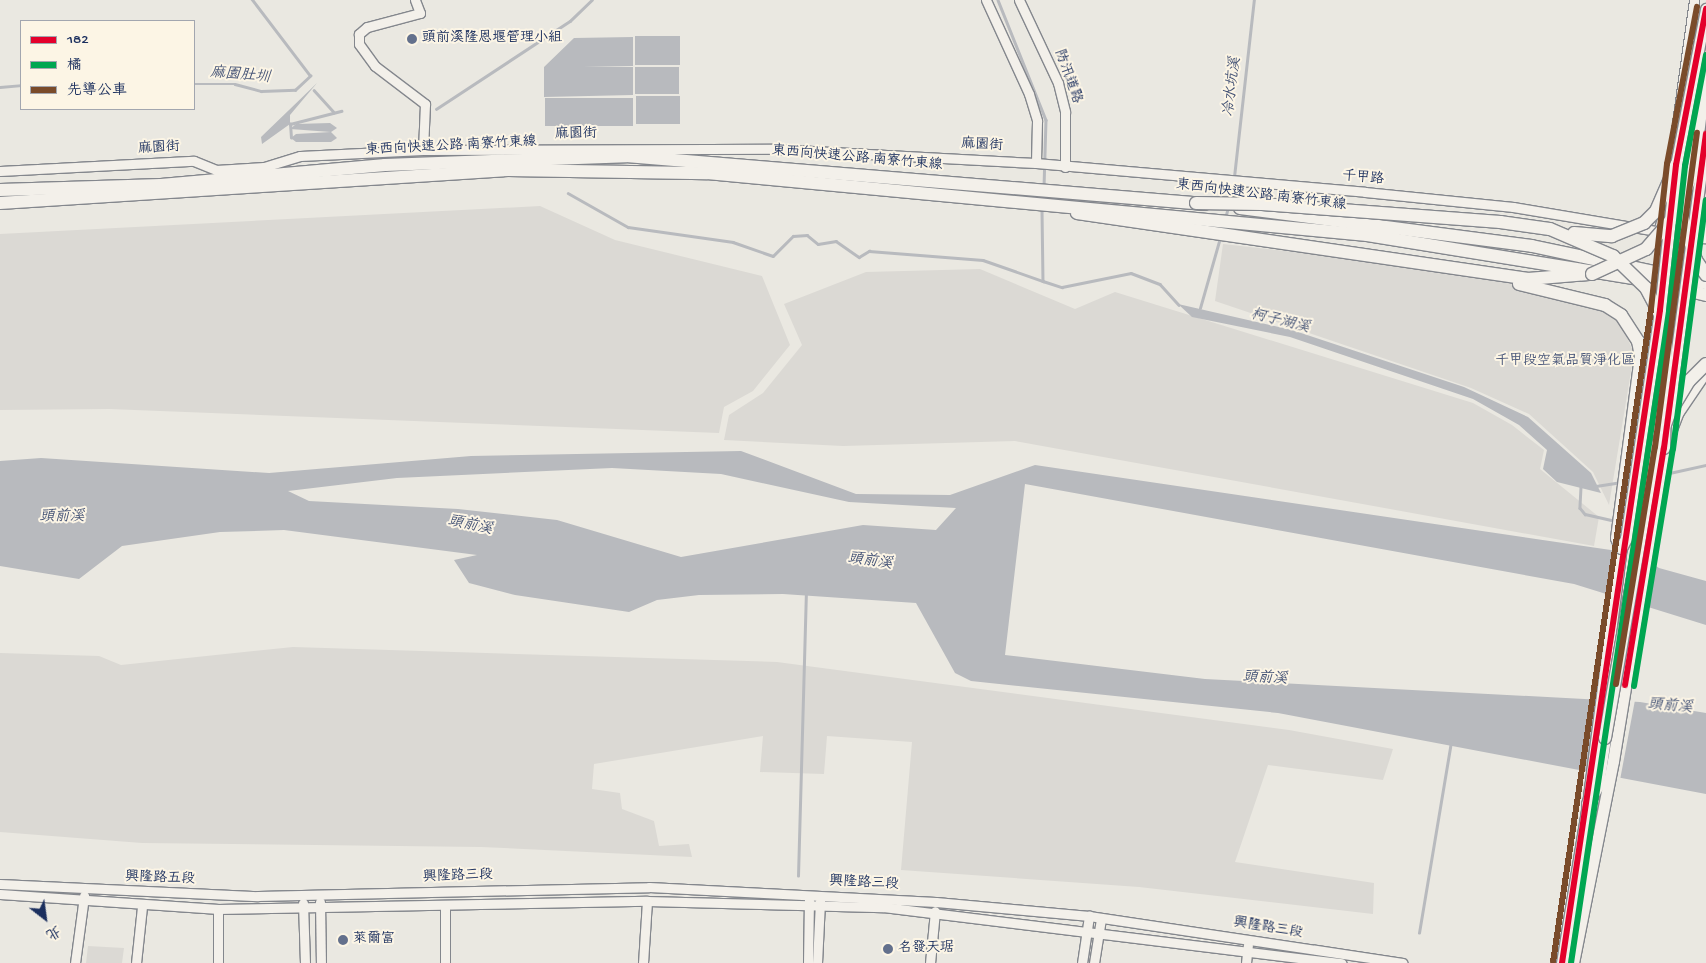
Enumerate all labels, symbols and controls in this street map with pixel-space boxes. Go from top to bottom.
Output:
legend [20,20,195,110]
text: 182 [67,31,89,49]
place label: 頭前溪隆恩堰管理小組 [422,31,562,47]
marker: 頭前溪隆恩堰管理小組 [406,33,418,45]
street label: 防汛道路 [1050,48,1084,106]
water label: 冷水坑溪 [1220,56,1246,118]
text: 橘 [67,57,82,75]
water label: 麻園肚圳 [209,64,271,88]
text: 先導公車 [67,82,127,100]
street label: 麻園街 [555,126,597,144]
street label: 東西向快速公路 南寮竹東線 [365,134,537,160]
street label: 麻園街 [961,137,1003,155]
street label: 麻園街 [138,140,180,158]
street label: 東西向快速公路 南寮竹東線 [771,143,943,175]
street label: 千甲路 [1341,169,1385,189]
street label: 東西向快速公路 南寮竹東線 [1175,177,1347,215]
water label: 柯子湖溪 [1249,306,1311,338]
park label: 千甲段空氣品質淨化區 [1495,354,1635,370]
water label: 頭前溪 [40,509,84,527]
water label: 頭前溪 [446,513,494,539]
water label: 頭前溪 [846,550,894,574]
water label: 頭前溪 [1242,669,1288,689]
water label: 頭前溪 [1647,696,1693,718]
street label: 興隆路三段 [423,867,493,887]
street label: 興隆路五段 [125,869,195,889]
street label: 興隆路三段 [829,874,899,894]
north arrow [20,893,70,943]
street label: 興隆路三段 [1232,915,1304,943]
text: 北 [42,921,63,942]
place label: 萊爾富 [353,932,395,948]
marker: 萊爾富 [337,934,349,946]
place label: 名發天琚 [898,941,954,957]
marker: 名發天琚 [882,943,894,955]

